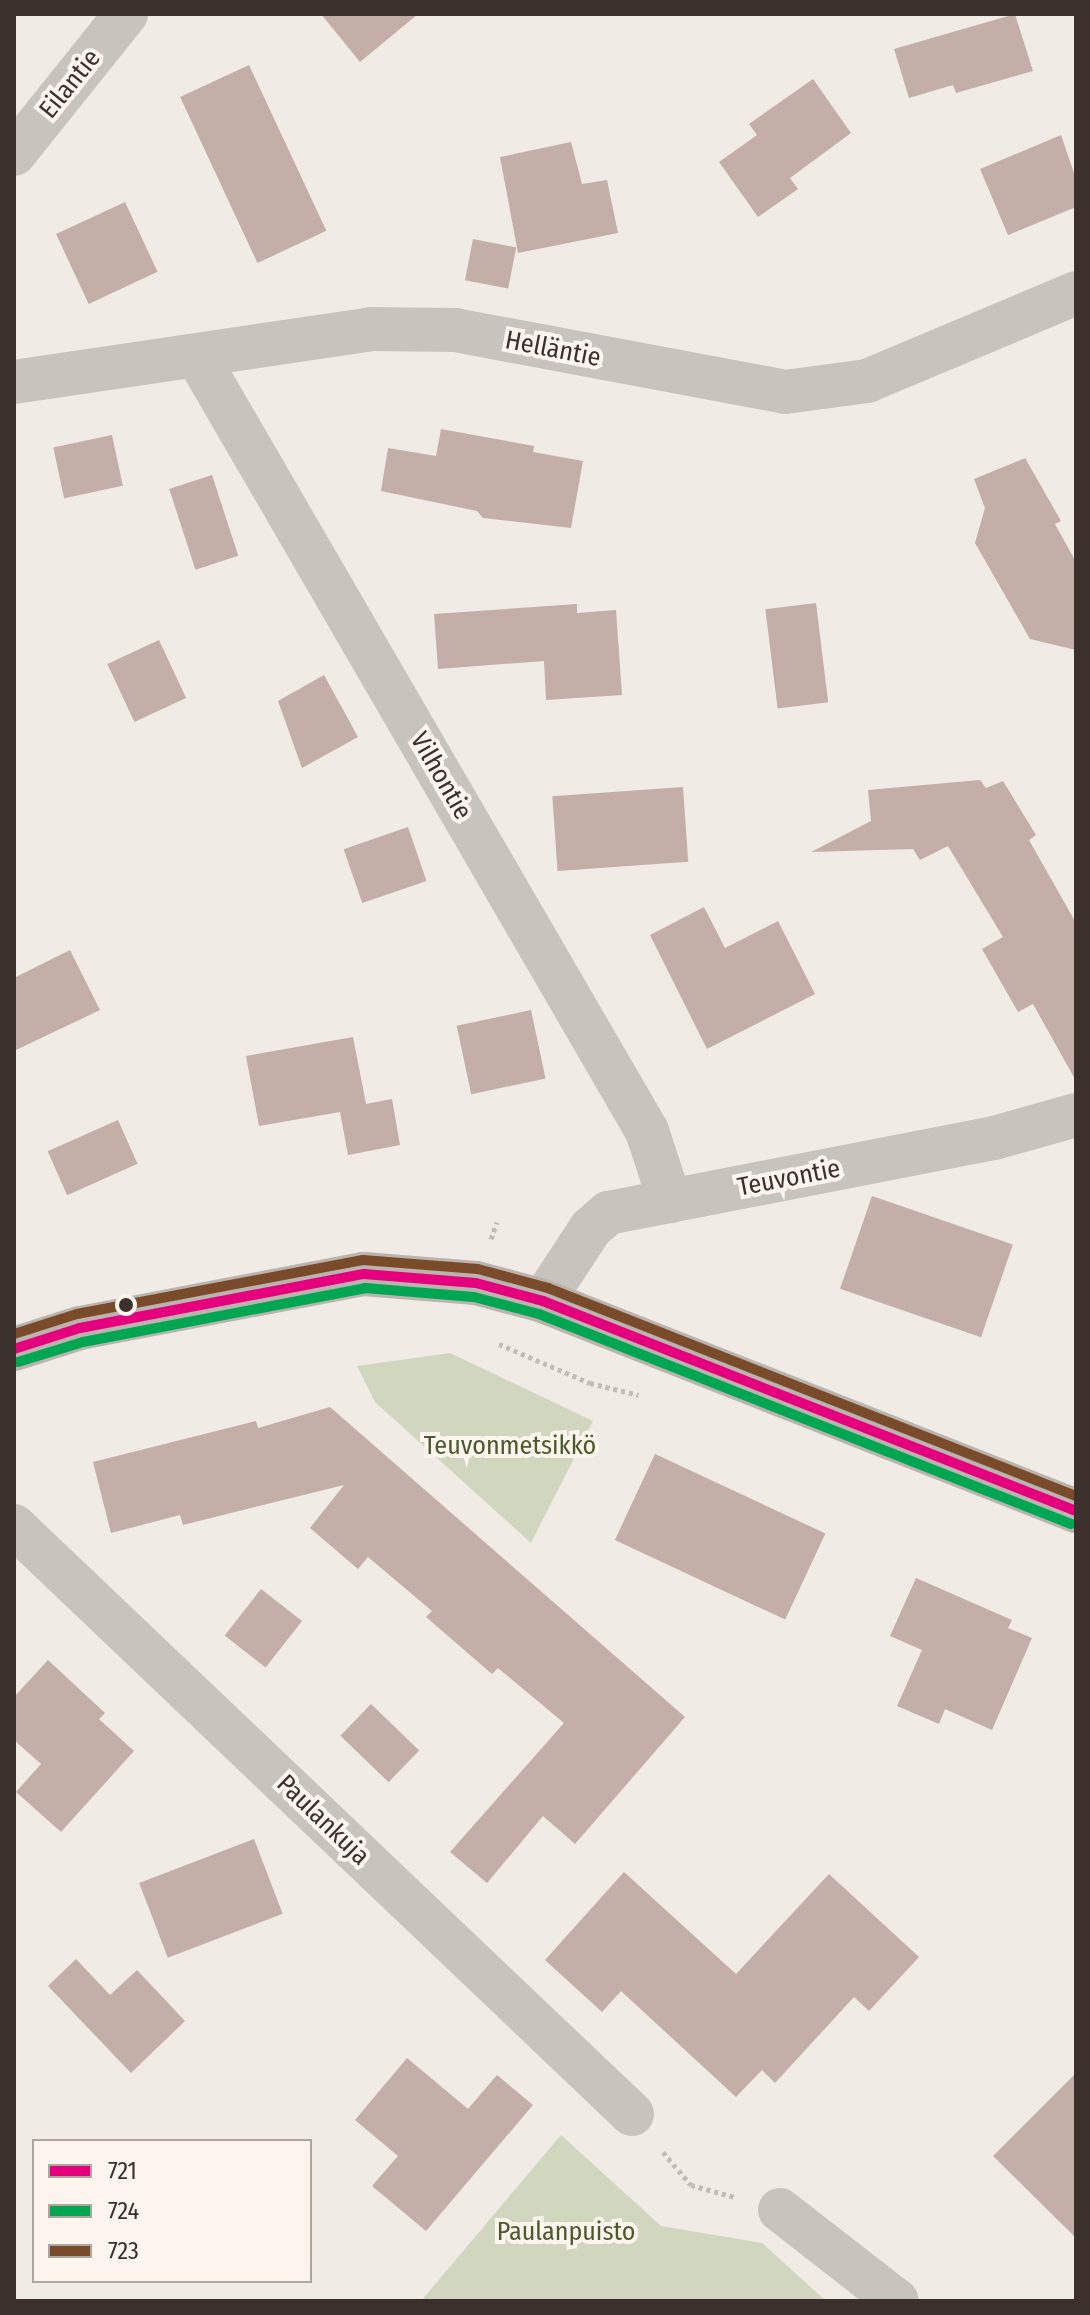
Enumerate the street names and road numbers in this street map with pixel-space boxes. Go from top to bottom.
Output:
street label: Eilantie [33,43,107,125]
street label: Helläntie [503,324,603,374]
street label: Vilhontie [404,727,478,825]
street label: Teuvontie [735,1153,843,1203]
street label: Paulankuja [270,1768,376,1872]

